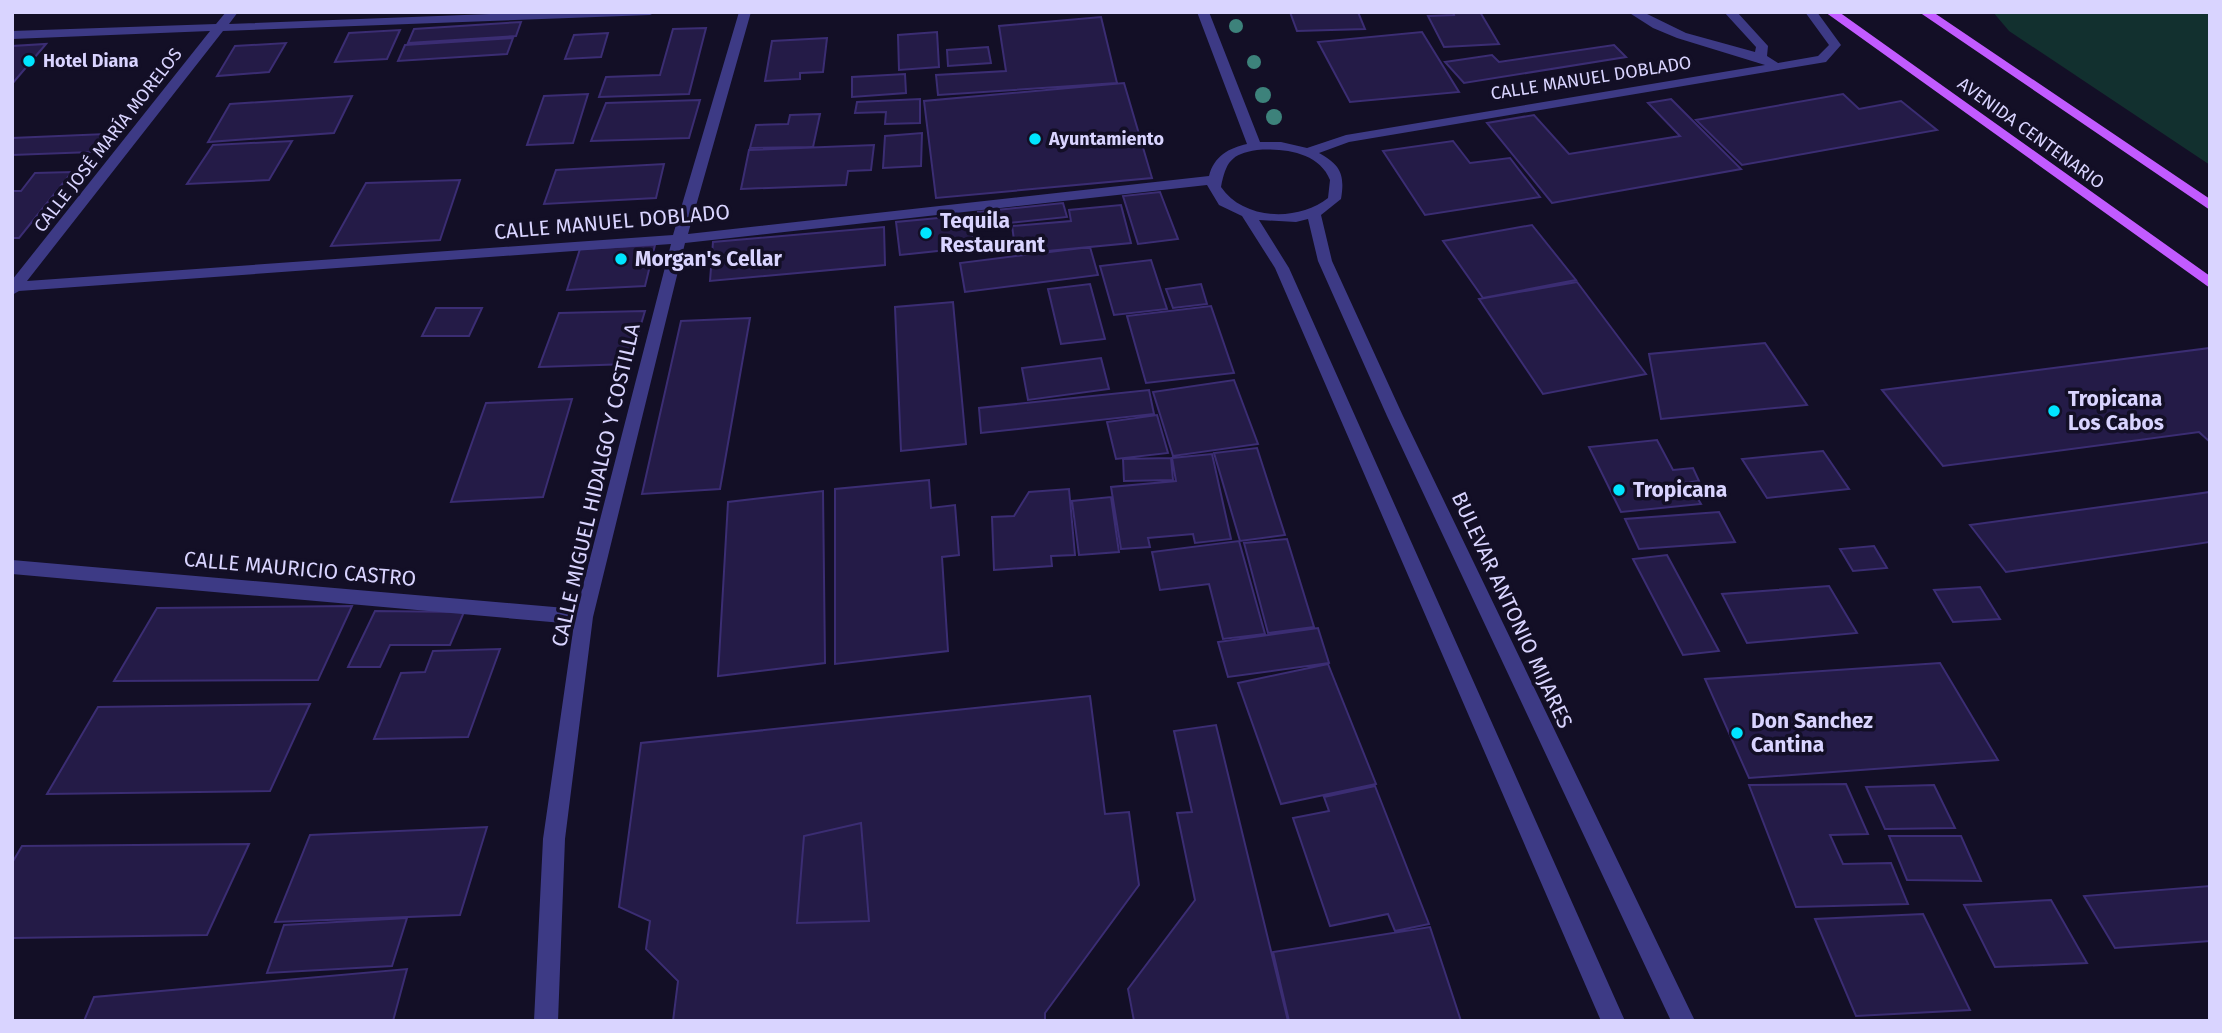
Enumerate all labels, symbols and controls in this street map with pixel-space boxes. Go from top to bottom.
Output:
street label: CALLE JOSÉ MARÍA MORELOS [28,43,187,236]
place label: Hotel Diana [43,50,139,72]
street label: CALLE MANUEL DOBLADO [1489,51,1693,105]
marker: Hotel Diana [21,53,37,69]
street label: AVENIDA CENTENARIO [1953,72,2109,194]
place label: Ayuntamiento [1048,128,1164,150]
marker: Ayuntamiento [1027,131,1043,147]
street label: CALLE MANUEL DOBLADO [493,199,731,245]
place label: Tequila Restaurant [940,208,1046,258]
marker: Tequila Restaurant [918,225,934,241]
place label: Morgan's Cellar [635,246,782,272]
marker: Morgan's Cellar [613,251,629,267]
street label: CALLE MIGUEL HIDALGO Y COSTILLA [546,321,646,649]
place label: Tropicana Los Cabos [2068,386,2164,436]
marker: Tropicana Los Cabos [2046,403,2062,419]
place label: Tropicana [1633,477,1727,503]
marker: Tropicana [1611,482,1627,498]
street label: BULEVAR ANTONIO MIJARES [1446,488,1578,732]
street label: CALLE MAURICIO CASTRO [183,546,417,592]
place label: Don Sanchez Cantina [1751,708,1873,758]
marker: Don Sanchez Cantina [1729,725,1745,741]

